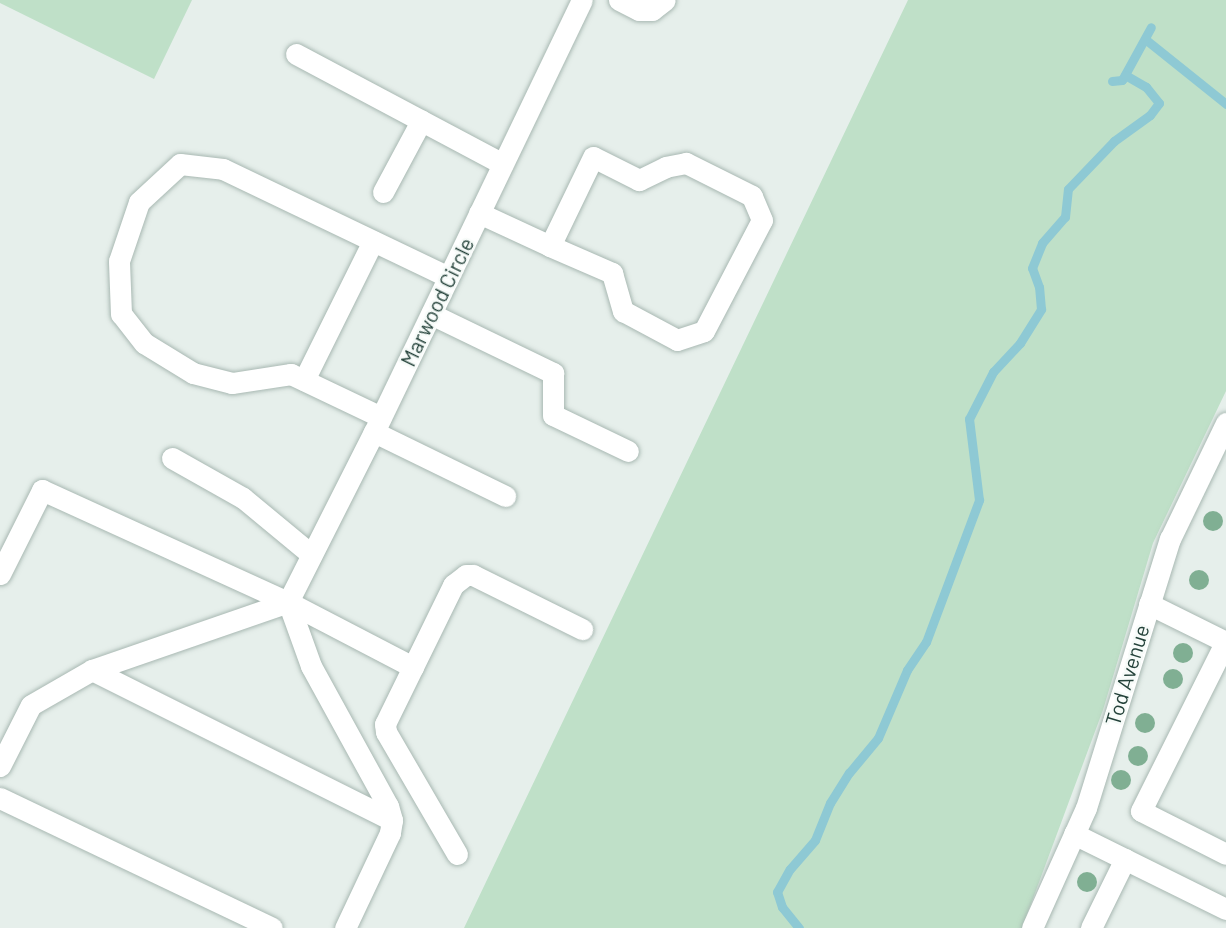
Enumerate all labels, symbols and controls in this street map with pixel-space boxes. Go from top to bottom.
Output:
street label: Marwood Circle [395,234,479,370]
street label: Tod Avenue [1100,621,1154,729]

